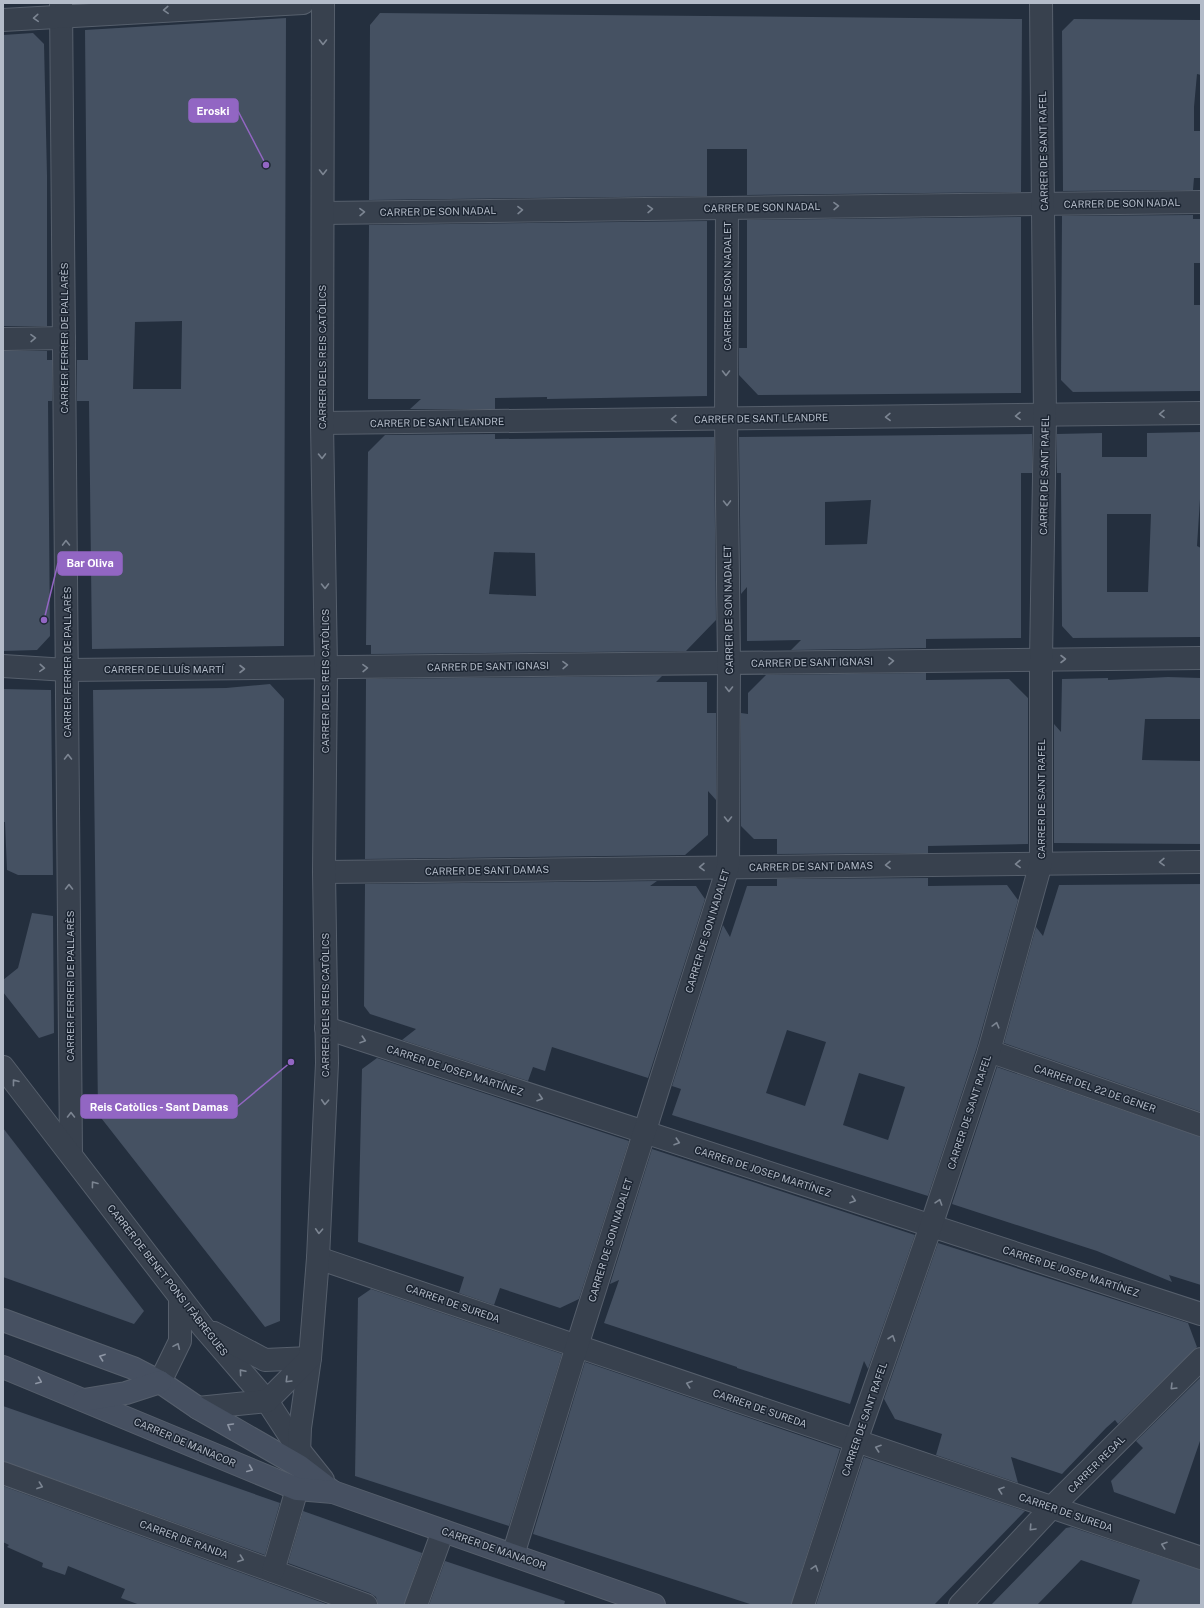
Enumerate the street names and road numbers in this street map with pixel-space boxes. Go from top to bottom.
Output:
street label: CARRER DE SANT RAFEL [1036,91,1050,211]
street label: CARRER DE SON NADAL [1064,196,1181,210]
street label: CARRER DE SON NADAL [704,200,821,214]
street label: CARRER DE SON NADAL [380,204,497,218]
street label: CARRER DE SON NADALET [721,222,733,350]
street label: CARRER FERRER DE PALLARÈS [58,262,70,414]
street label: CARRER DELS REIS CATÒLICS [316,284,328,429]
street label: CARRER DE SANT LEANDRE [694,411,828,425]
street label: CARRER DE SANT LEANDRE [370,415,504,429]
street label: CARRER DE SANT RAFEL [1037,415,1051,535]
street label: CARRER DE SON NADALET [721,545,735,674]
street label: CARRER FERRER DE PALLARÈS [61,586,73,738]
street label: CARRER DELS REIS CATÒLICS [319,608,331,753]
street label: CARRER DE SANT IGNASI [751,655,873,669]
street label: CARRER DE SANT IGNASI [427,659,549,673]
street label: CARRER DE LLUÍS MARTÍ [104,663,225,675]
street label: CARRER DE SANT RAFEL [1035,739,1047,859]
street label: CARRER DE SANT DAMAS [749,859,873,873]
street label: CARRER DE SANT DAMAS [425,863,549,877]
street label: CARRER DE SON NADALET [682,868,732,994]
street label: CARRER FERRER DE PALLARÈS [64,910,76,1062]
street label: CARRER DELS REIS CATÒLICS [319,932,331,1077]
street label: CARRER DE JOSEP MARTÍNEZ [385,1042,525,1098]
street label: CARRER DE SANT RAFEL [945,1053,993,1171]
street label: CARRER DEL 22 DE GENER [1032,1061,1158,1115]
street label: CARRER DE JOSEP MARTÍNEZ [693,1143,833,1199]
street label: CARRER DE SON NADALET [585,1177,635,1303]
street label: CARRER DE BENET PONS I FÀBREGUES [105,1202,231,1358]
street label: CARRER DE JOSEP MARTÍNEZ [1001,1243,1141,1299]
street label: CARRER DE SUREDA [404,1281,502,1325]
street label: CARRER DE SANT RAFEL [839,1360,889,1478]
street label: CARRER DE SUREDA [711,1386,809,1430]
street label: CARRER DE MANACOR [132,1415,238,1469]
street label: CARRER REGAL [1065,1433,1127,1495]
street label: CARRER DE SUREDA [1017,1490,1115,1534]
street label: CARRER DE RANDA [138,1517,230,1561]
street label: CARRER DE MANACOR [440,1524,548,1572]

